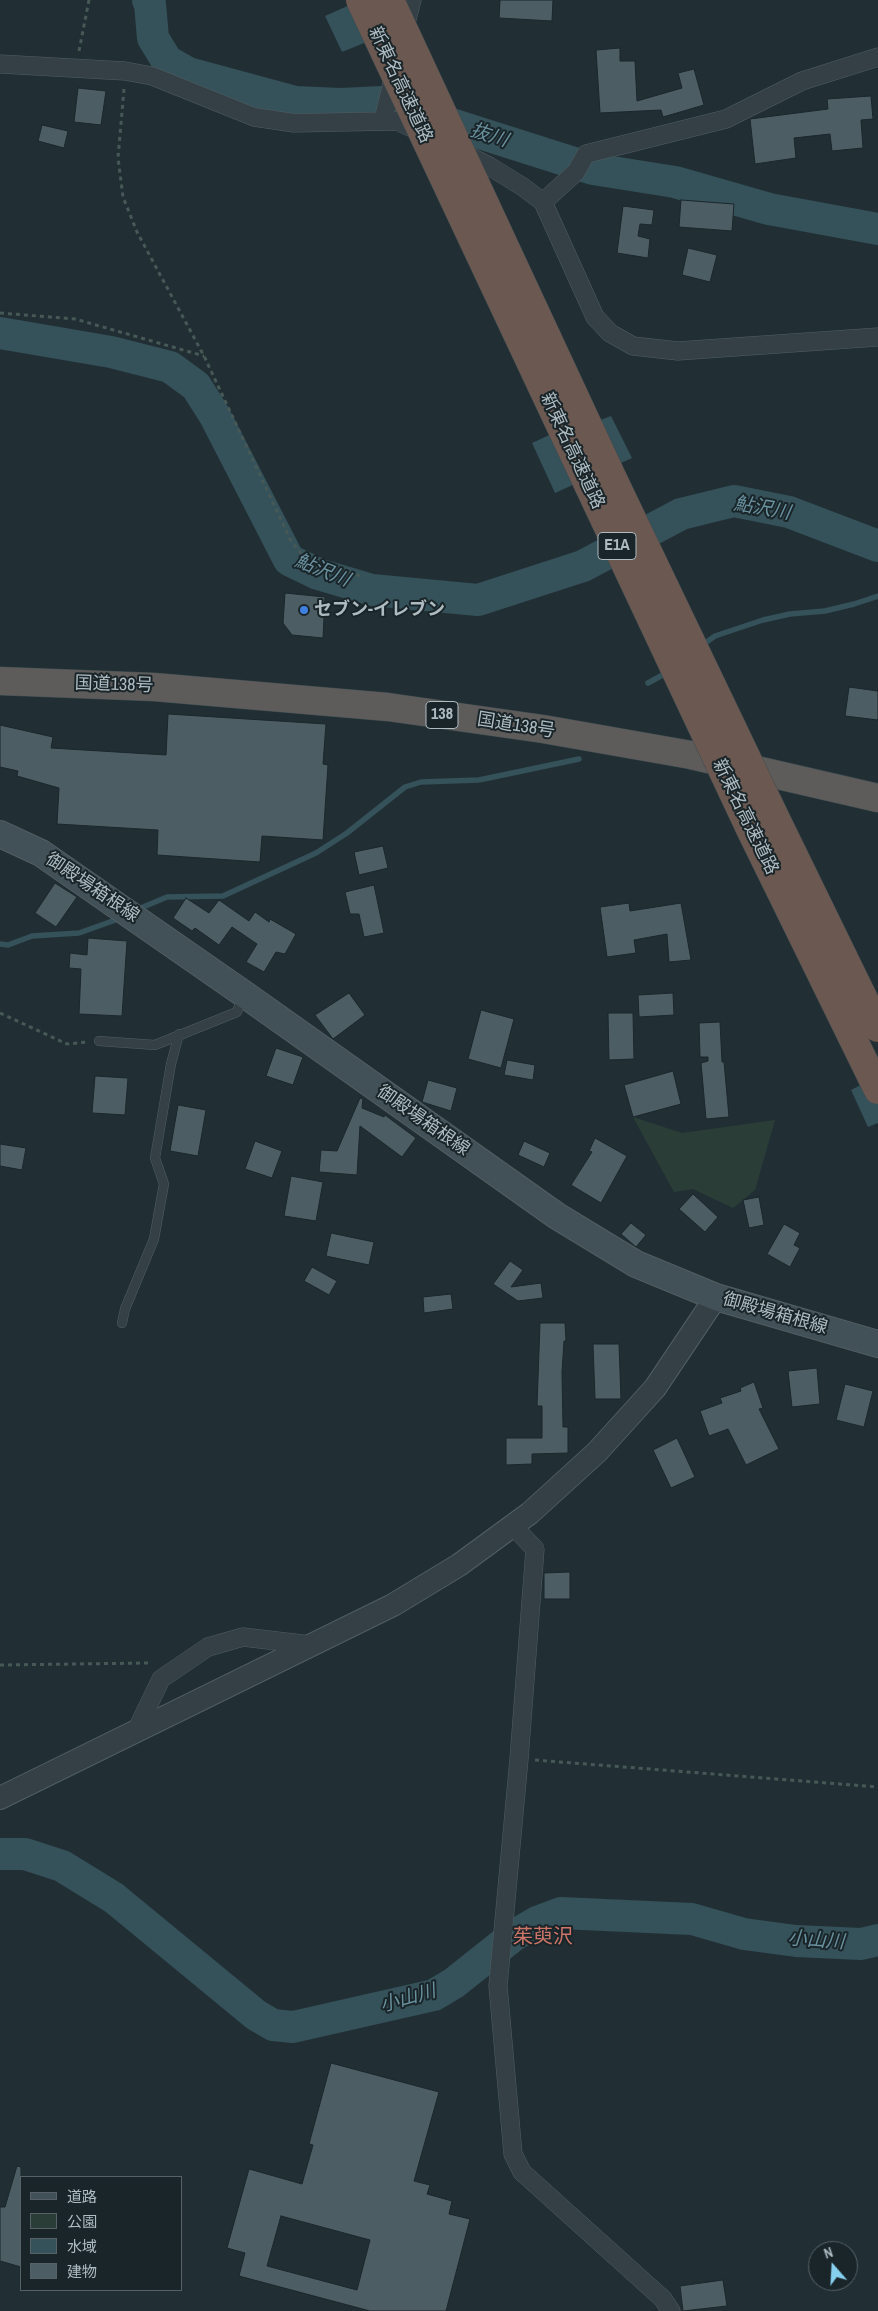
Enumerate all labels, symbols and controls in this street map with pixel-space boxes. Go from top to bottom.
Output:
street label: 新東名高速道路 [364,23,436,147]
water label: 抜川 [467,119,511,153]
street label: 新東名高速道路 [536,389,608,513]
water label: 鮎沢川 [732,493,792,525]
road number: E1A [598,532,636,560]
water label: 鮎沢川 [291,550,353,592]
place label: セブン-イレブン [314,599,445,621]
marker: セブン-イレブン [298,604,310,616]
street label: 国道138号 [74,673,154,697]
road number: 138 [426,702,458,728]
street label: 国道138号 [475,709,557,743]
street label: 新東名高速道路 [708,756,782,878]
street label: 御殿場箱根線 [41,849,143,927]
street label: 御殿場箱根線 [373,1081,473,1161]
street label: 御殿場箱根線 [720,1289,830,1339]
district label: 茱萸沢 [513,1926,573,1950]
water label: 小山川 [787,1928,845,1954]
water label: 小山川 [377,1980,439,2018]
legend [20,2176,182,2291]
text: 道路 [67,2186,97,2207]
text: 公園 [67,2211,97,2232]
text: 水域 [67,2236,97,2257]
north arrow [808,2241,858,2291]
text: N [822,2243,835,2263]
text: 建物 [67,2261,97,2282]

